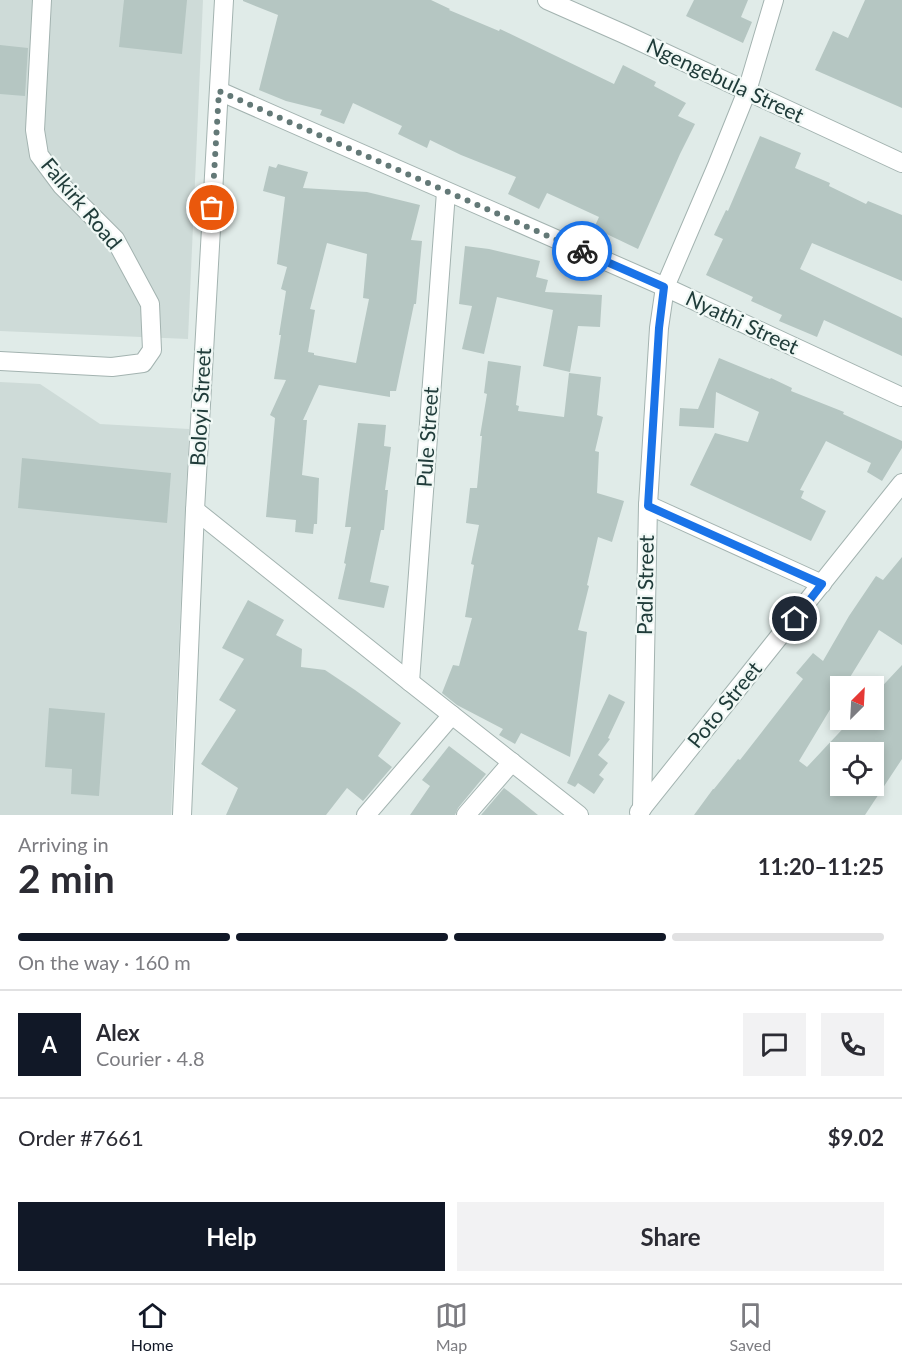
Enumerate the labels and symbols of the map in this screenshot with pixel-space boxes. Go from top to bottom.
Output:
street label: Ngengebula Street [643,32,809,127]
street label: Falkirk Road [37,152,128,254]
pin [186,182,237,233]
courier [552,221,612,281]
street label: Nyathi Street [682,285,803,359]
street label: Boloyi Street [184,347,215,467]
street label: Pule Street [411,385,443,488]
street label: Padi Street [631,534,658,635]
pin [769,593,820,644]
street label: Poto Street [681,655,767,752]
north arrow [830,676,884,730]

